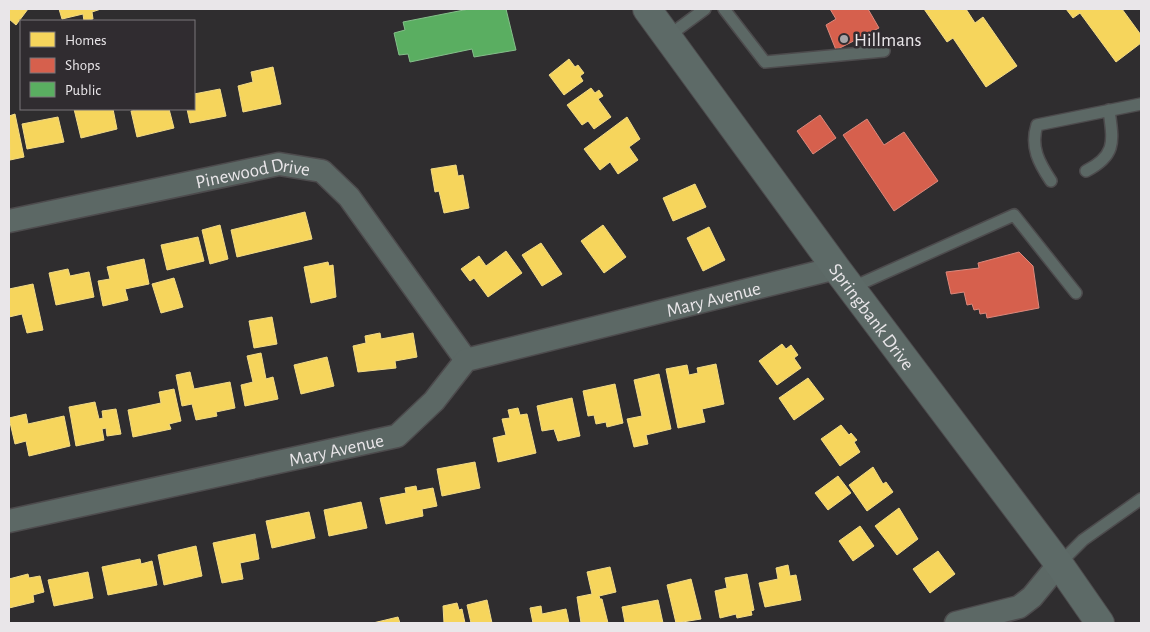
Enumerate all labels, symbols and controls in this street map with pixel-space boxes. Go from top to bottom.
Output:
legend [20,20,195,110]
place label: Hillmans [854,31,922,50]
text: Homes [65,33,107,48]
marker: Hillmans [838,33,850,45]
text: Shops [65,58,100,73]
text: Public [65,83,101,98]
street label: Pinewood Drive [194,155,311,192]
street label: Springbank Drive [825,260,917,374]
street label: Mary Avenue [665,279,763,321]
street label: Mary Avenue [287,431,386,470]

